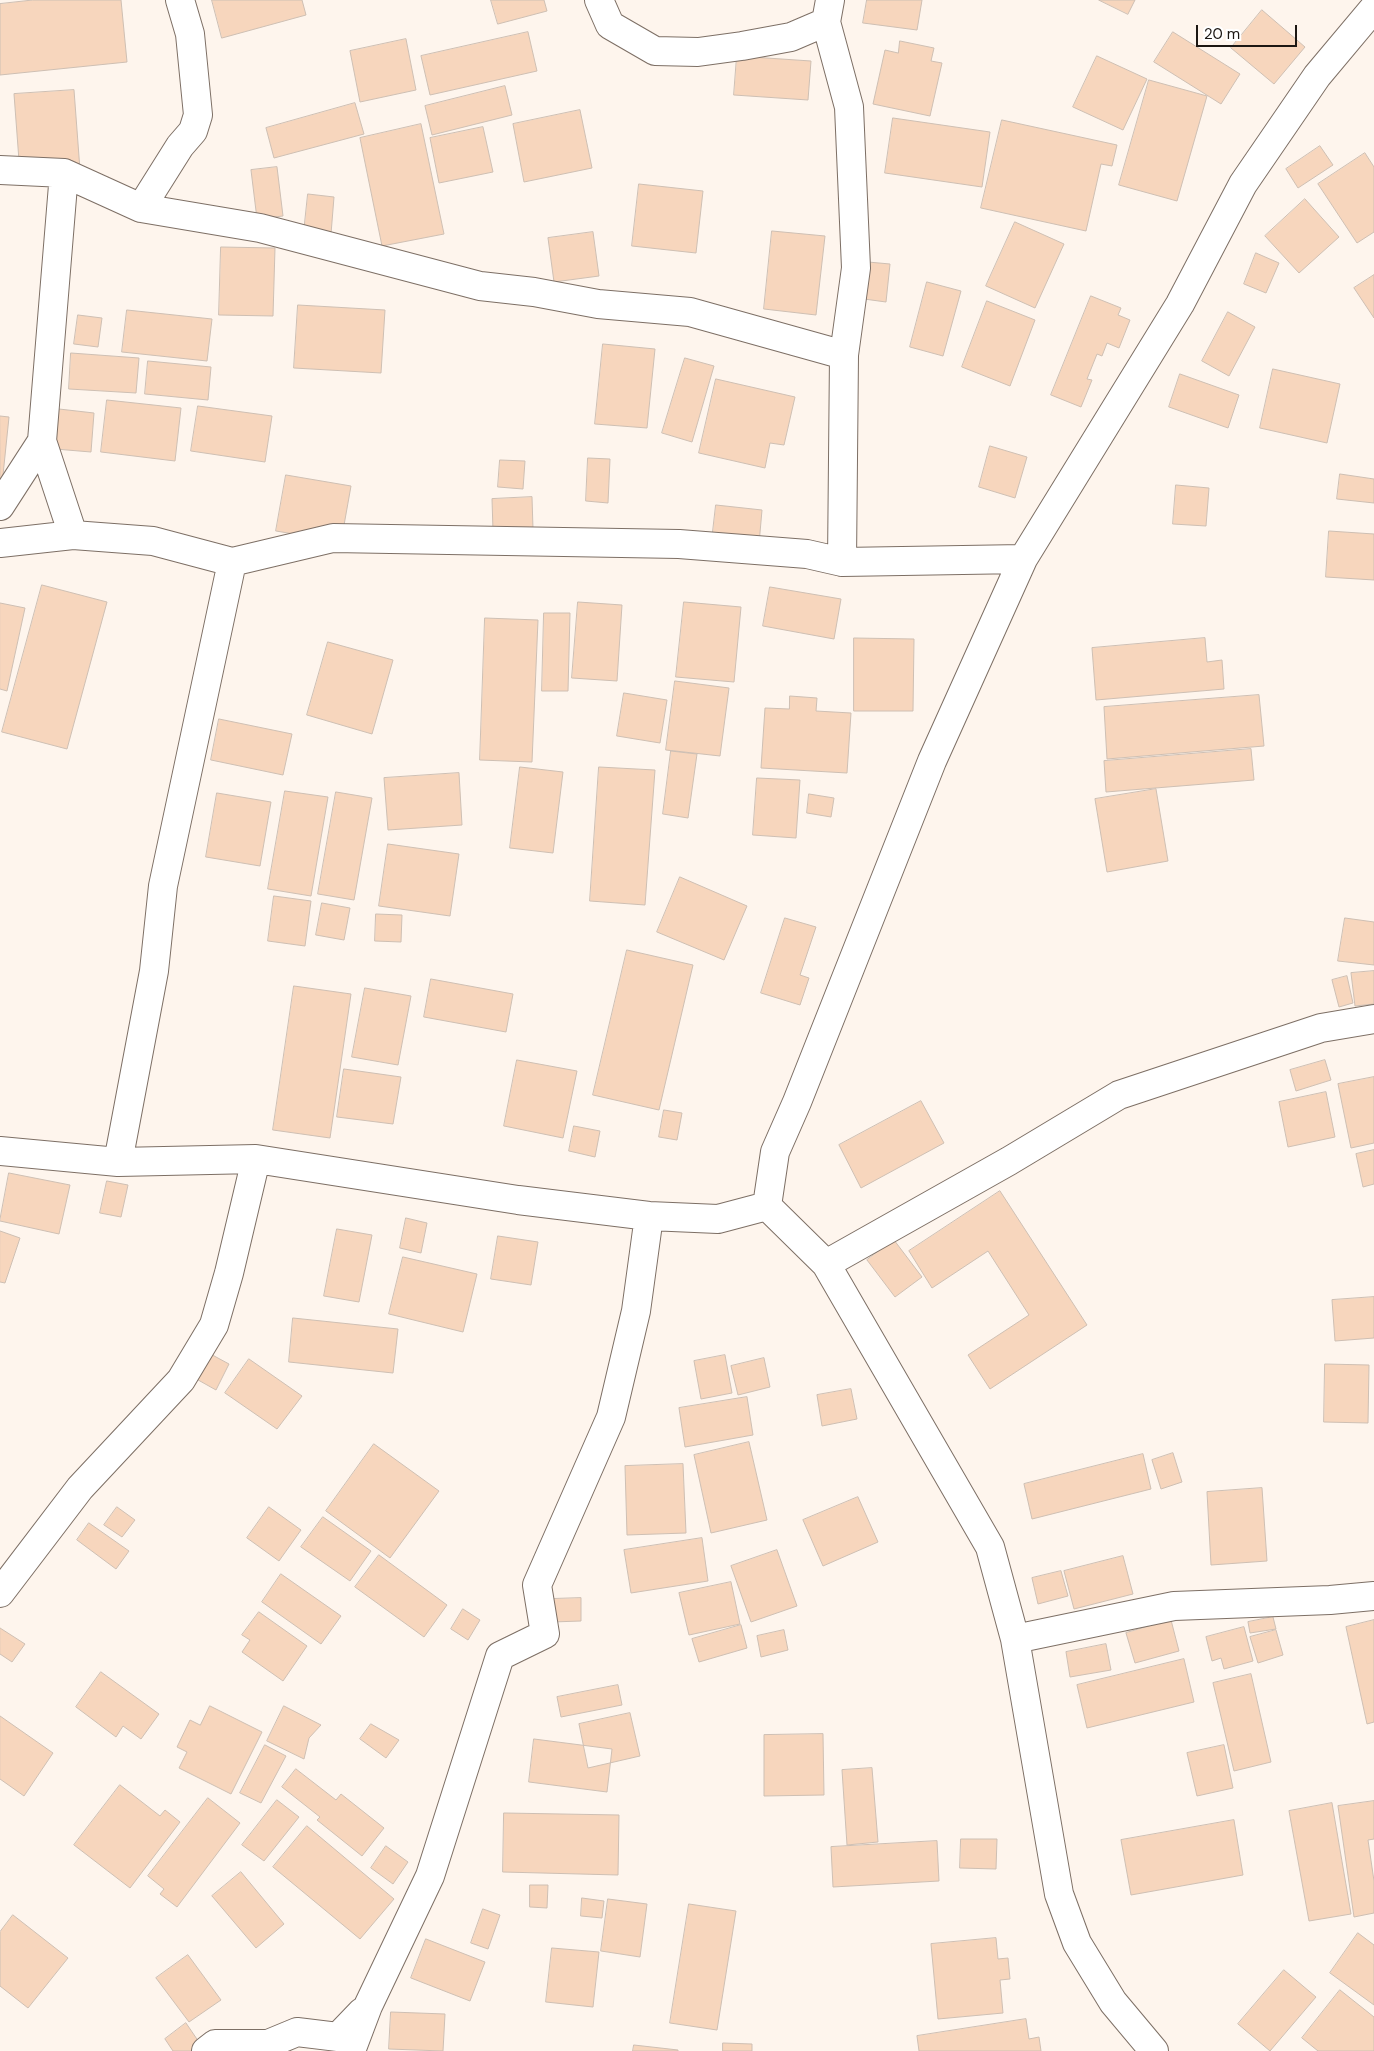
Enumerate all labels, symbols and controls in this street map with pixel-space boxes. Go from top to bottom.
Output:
scale bar [1199,15,1300,47]
text: 20 m [1204,24,1240,44]

